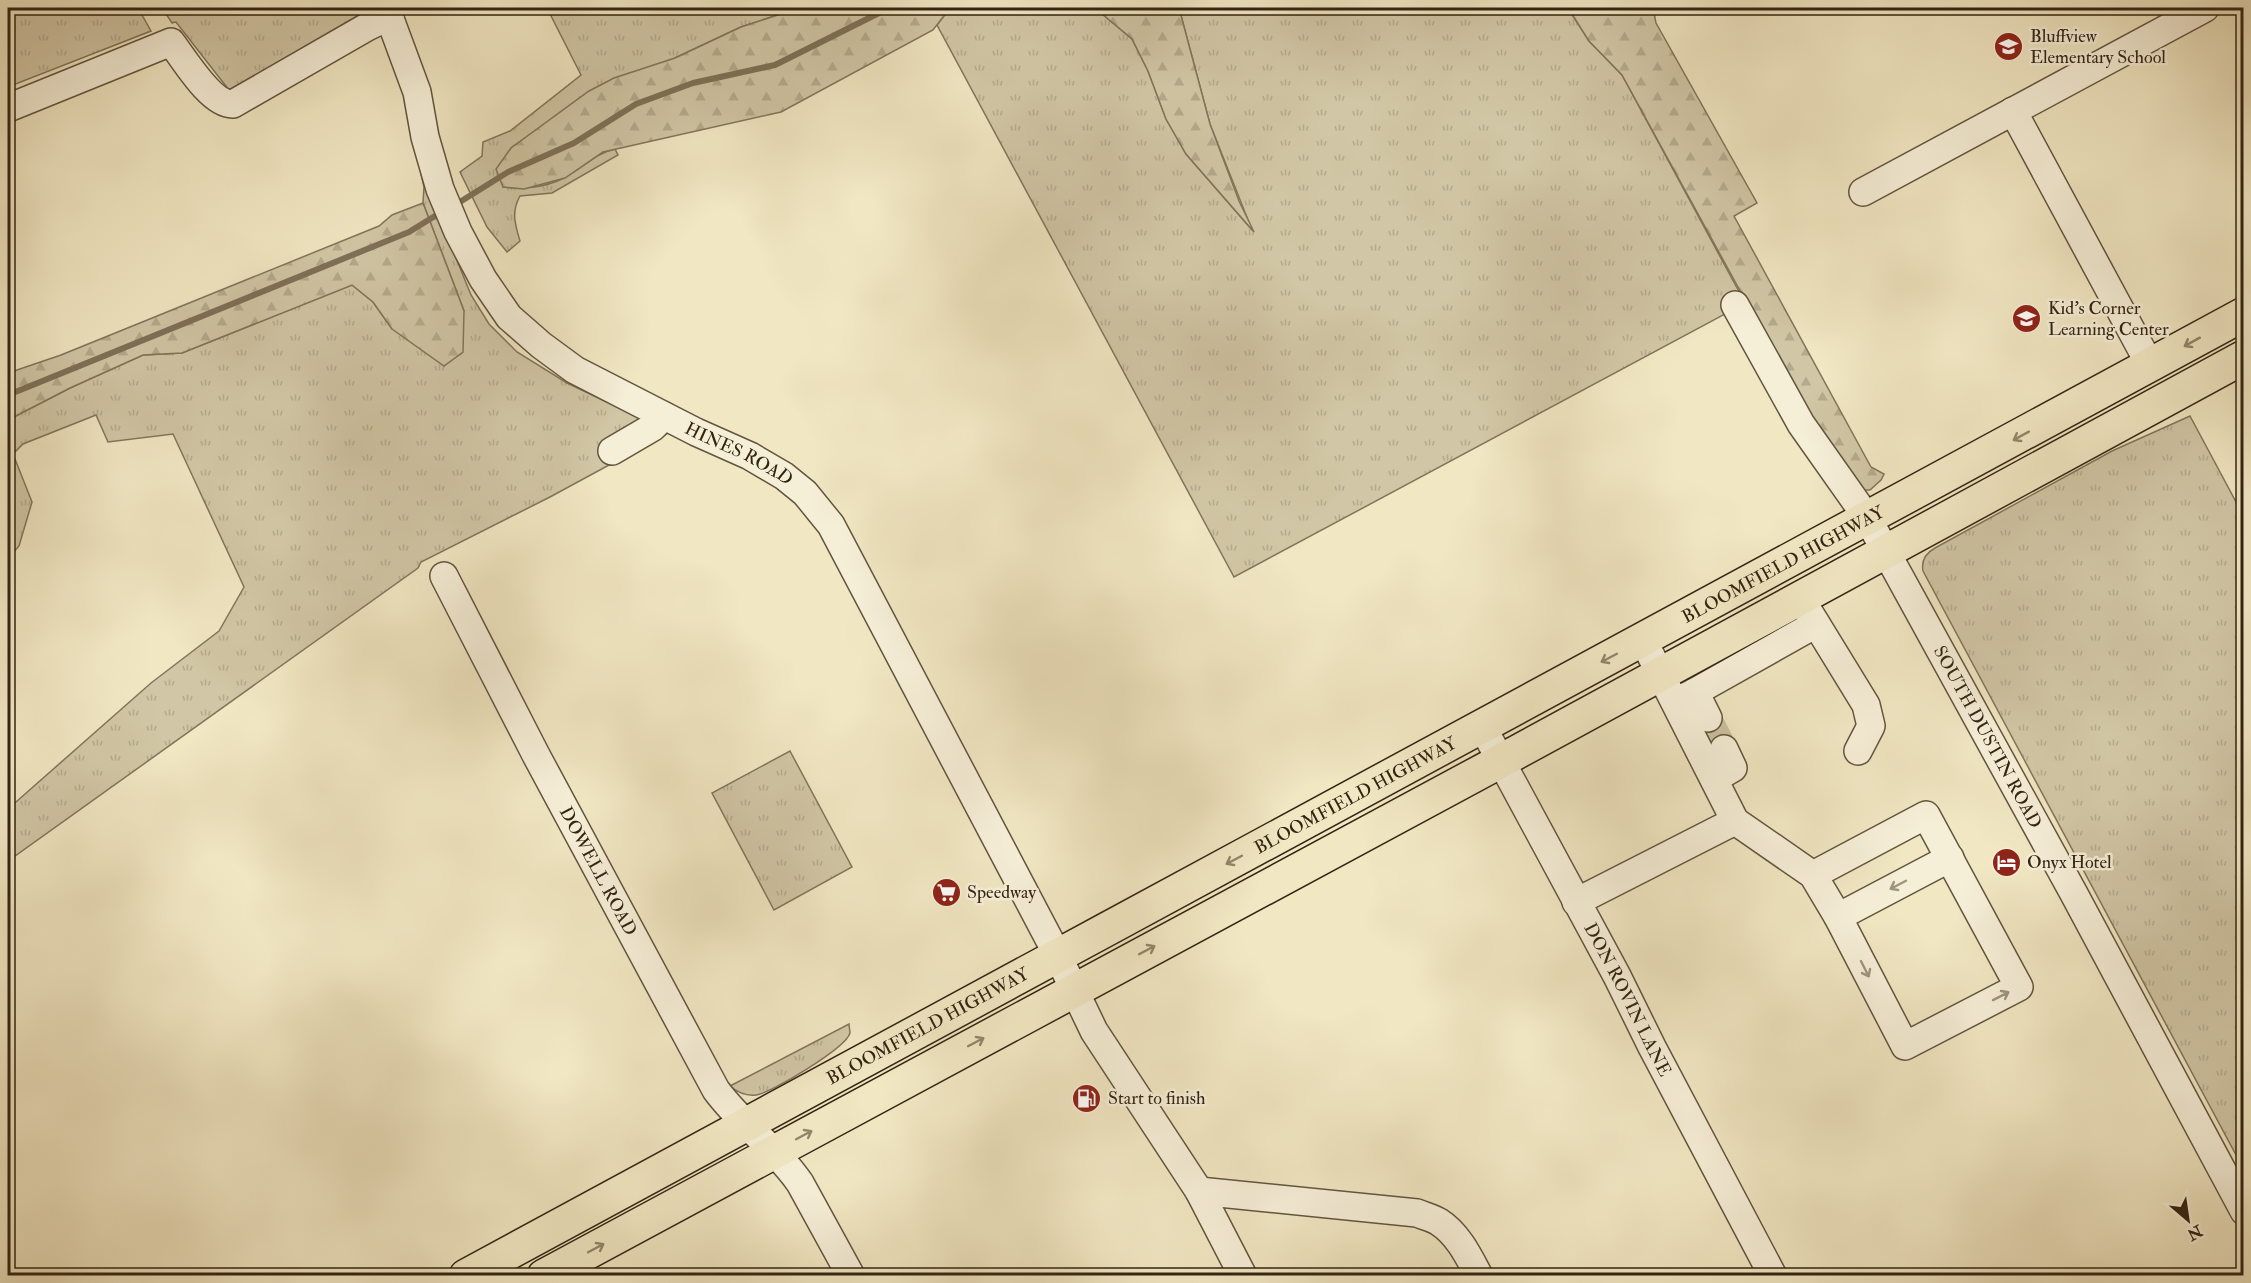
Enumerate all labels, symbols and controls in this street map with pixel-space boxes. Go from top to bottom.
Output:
place label: Bluffview Elementary School [2030,25,2166,69]
school or university icon: Bluffview Elementary School [1993,30,2025,62]
place label: Kid's Corner Learning Center [2048,297,2169,341]
school or university icon: Kid's Corner Learning Center [2011,302,2043,334]
one-way arrow [2184,336,2201,348]
street label: HINES ROAD [681,417,798,491]
one-way arrow [2013,430,2030,442]
street label: BLOOMFIELD HIGHWAY [1678,500,1889,629]
street label: SOUTH DUSTIN ROAD [1928,642,2047,832]
one-way arrow [1601,652,1618,664]
street label: BLOOMFIELD HIGHWAY [1250,731,1461,860]
street label: DOWELL ROAD [554,803,642,940]
hotel icon: Onyx Hotel [1990,846,2022,878]
place label: Onyx Hotel [2027,851,2112,874]
one-way arrow [1226,854,1243,866]
supermarket icon: Speedway [930,876,962,908]
one-way arrow [1889,880,1907,892]
place label: Speedway [967,881,1037,904]
street label: DON ROVIN LANE [1578,919,1676,1080]
one-way arrow [1138,944,1156,955]
one-way arrow [1860,959,1871,977]
street label: BLOOMFIELD HIGHWAY [823,962,1034,1090]
one-way arrow [1992,990,2009,1002]
one-way arrow [966,1036,984,1047]
fuel station icon: Start to finish [1071,1082,1103,1114]
place label: Start to finish [1108,1087,1206,1110]
one-way arrow [795,1129,812,1141]
north arrow [2158,1190,2218,1250]
text: N [2183,1220,2207,1245]
one-way arrow [586,1242,604,1253]

